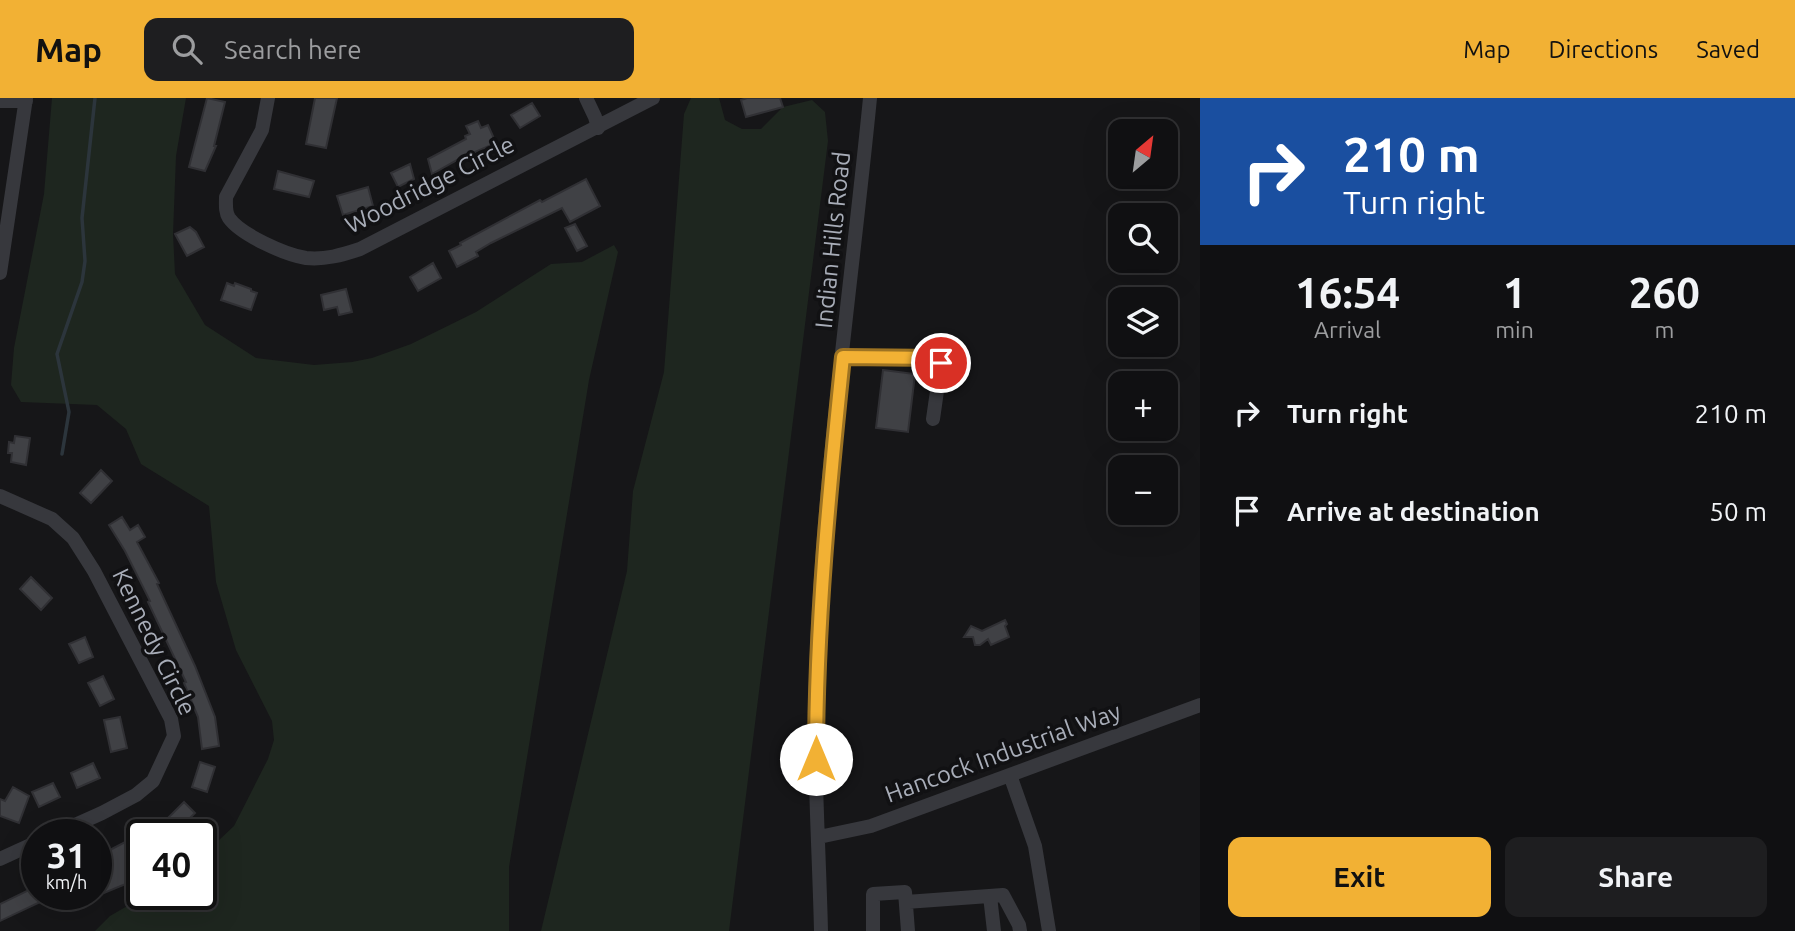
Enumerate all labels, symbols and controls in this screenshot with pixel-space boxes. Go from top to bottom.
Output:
search box [144,18,634,81]
icon: search [168,30,206,68]
text: Map [35,31,102,68]
text: Search here [224,35,362,64]
text: Map [1463,36,1510,63]
text: Directions [1548,36,1658,63]
text: Saved [1696,36,1760,63]
north arrow [1108,119,1178,189]
map controls [1108,119,1178,525]
icon: right [1228,126,1319,217]
text: 210 m [1343,126,1480,181]
street label: Woodridge Circle [341,130,519,239]
street label: Indian Hills Road [810,150,855,330]
text: Turn right [1343,184,1485,220]
button: search [1108,203,1178,273]
text: 16:54 [1295,269,1400,316]
text: 1 [1503,269,1526,316]
text: 260 [1629,269,1700,316]
button: layers [1108,287,1178,357]
text: Arrival [1314,317,1381,342]
text: min [1495,317,1534,342]
text: m [1654,317,1674,342]
pin [911,333,971,393]
icon: arrive [922,344,960,382]
button: + [1108,371,1178,441]
icon: right [1228,394,1266,432]
text: Turn right [1287,399,1408,428]
text: 210 m [1695,399,1767,428]
button: − [1108,455,1178,525]
icon: arrive [1228,492,1266,530]
text: Arrive at destination [1287,497,1540,526]
text: 50 m [1709,497,1767,526]
street label: Kennedy Circle [107,564,202,719]
street label: Hancock Industrial Way [881,697,1125,808]
position arrow [779,722,853,796]
speed limit sign: 40 [126,819,217,910]
text: 31 [47,835,86,875]
button: Exit [1228,837,1491,917]
button: Share [1505,837,1767,917]
text: km/h [46,872,87,892]

